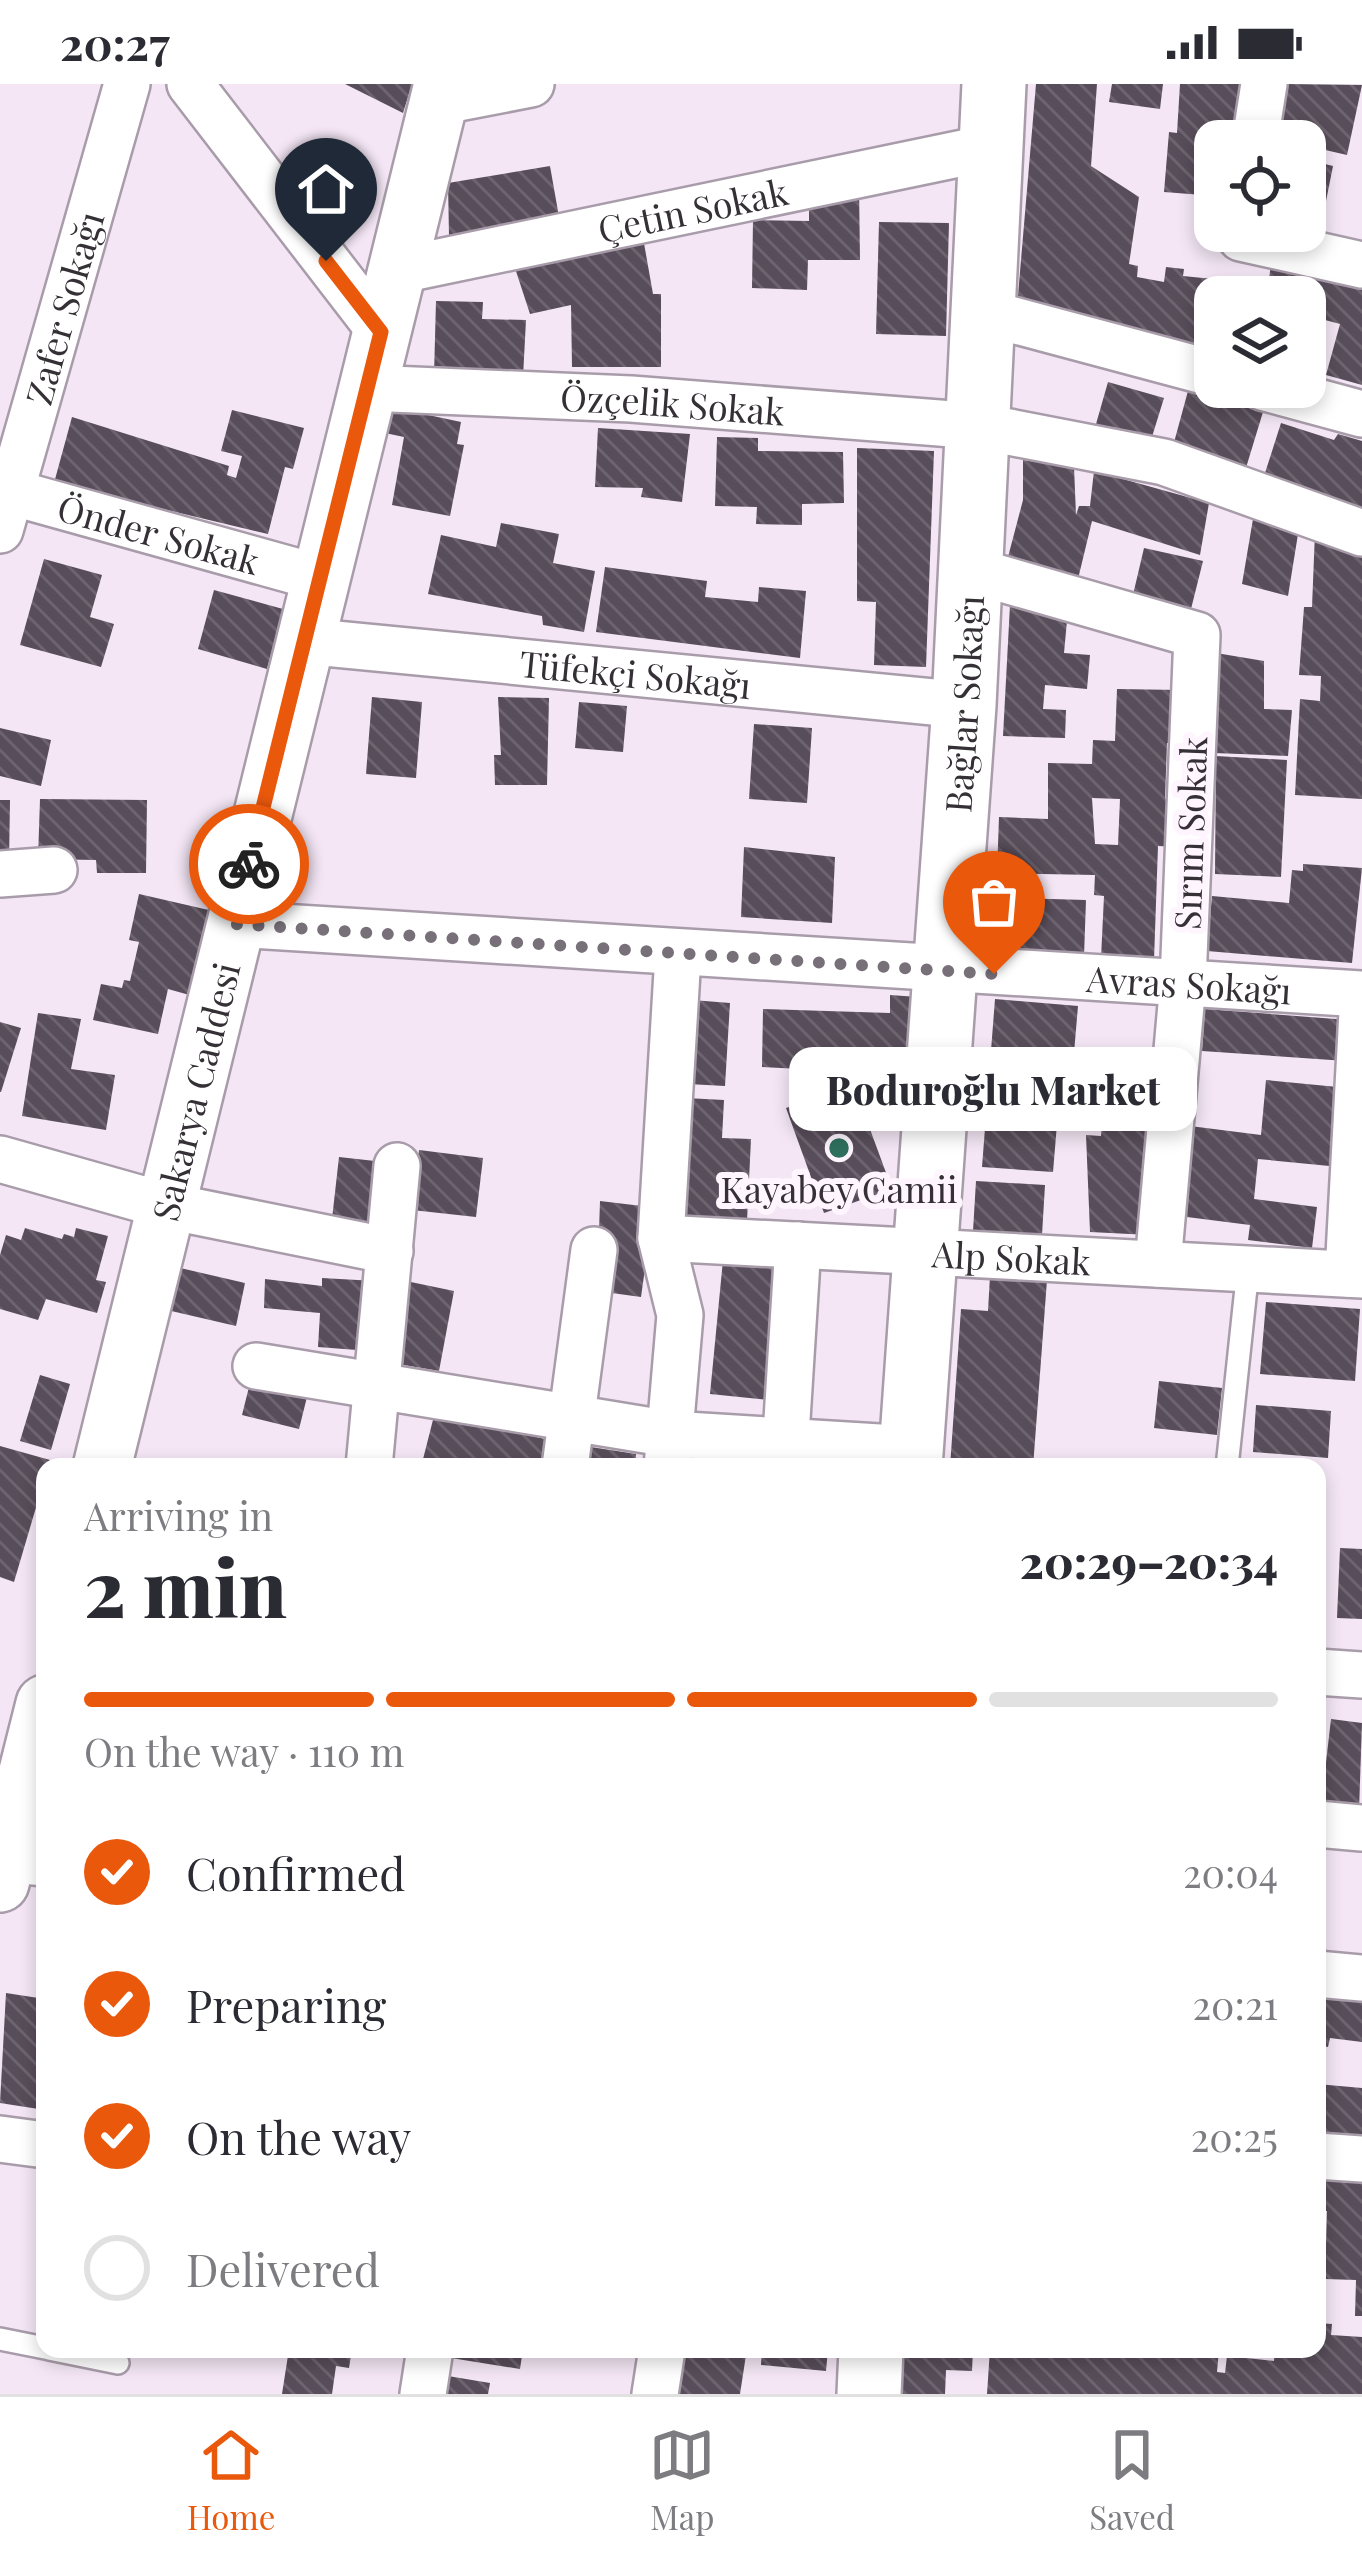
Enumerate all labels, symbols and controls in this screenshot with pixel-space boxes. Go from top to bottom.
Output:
text: 20:27 [60,12,170,72]
map controls [1194,120,1326,408]
button: locate [1194,120,1326,252]
pin [275,138,377,261]
icon: home [293,156,359,222]
street label: Çetin Sokak [593,166,792,252]
street label: Zafer Sokağı [13,206,114,410]
button: layers [1194,276,1326,408]
street label: Özçelik Sokak [559,372,787,435]
street label: Önder Sokak [53,482,266,584]
street label: Bağlar Sokağı [932,594,993,814]
street label: Tüfekçi Sokağı [518,638,753,708]
street label: Sırım Sokak [1162,735,1216,931]
courier [189,804,309,924]
icon: bike [216,831,282,897]
pin [943,851,1045,974]
icon: bag [961,869,1027,935]
street label: Avras Sokağı [1084,953,1293,1014]
street label: Sakarya Caddesi [140,957,250,1225]
callout: Boduroğlu Market [790,1046,1198,1130]
text: Boduroğlu Market [826,1063,1160,1115]
marker: Kayabey Camii [826,1135,852,1161]
place label: Kayabey Camii [720,1164,958,1212]
street label: Alp Sokak [930,1228,1092,1285]
text: Arriving in [84,1489,273,1541]
text: 20:29–20:34 [1020,1530,1278,1590]
text: 2 min [84,1534,287,1638]
text: On the way · 110 m [84,1725,405,1777]
icon: check [84,1839,150,1905]
text: Confirmed [186,1842,405,1902]
text: 20:04 [1183,1846,1278,1898]
icon: check [84,1971,150,2037]
text: Preparing [186,1974,386,2034]
text: 20:21 [1192,1978,1278,2030]
icon: check [84,2103,150,2169]
text: On the way [186,2106,411,2166]
text: 20:25 [1191,2110,1278,2162]
text: Delivered [186,2238,380,2298]
tab: Home [187,2422,275,2538]
tab: Map [649,2422,715,2538]
tab: Saved [1089,2422,1175,2538]

